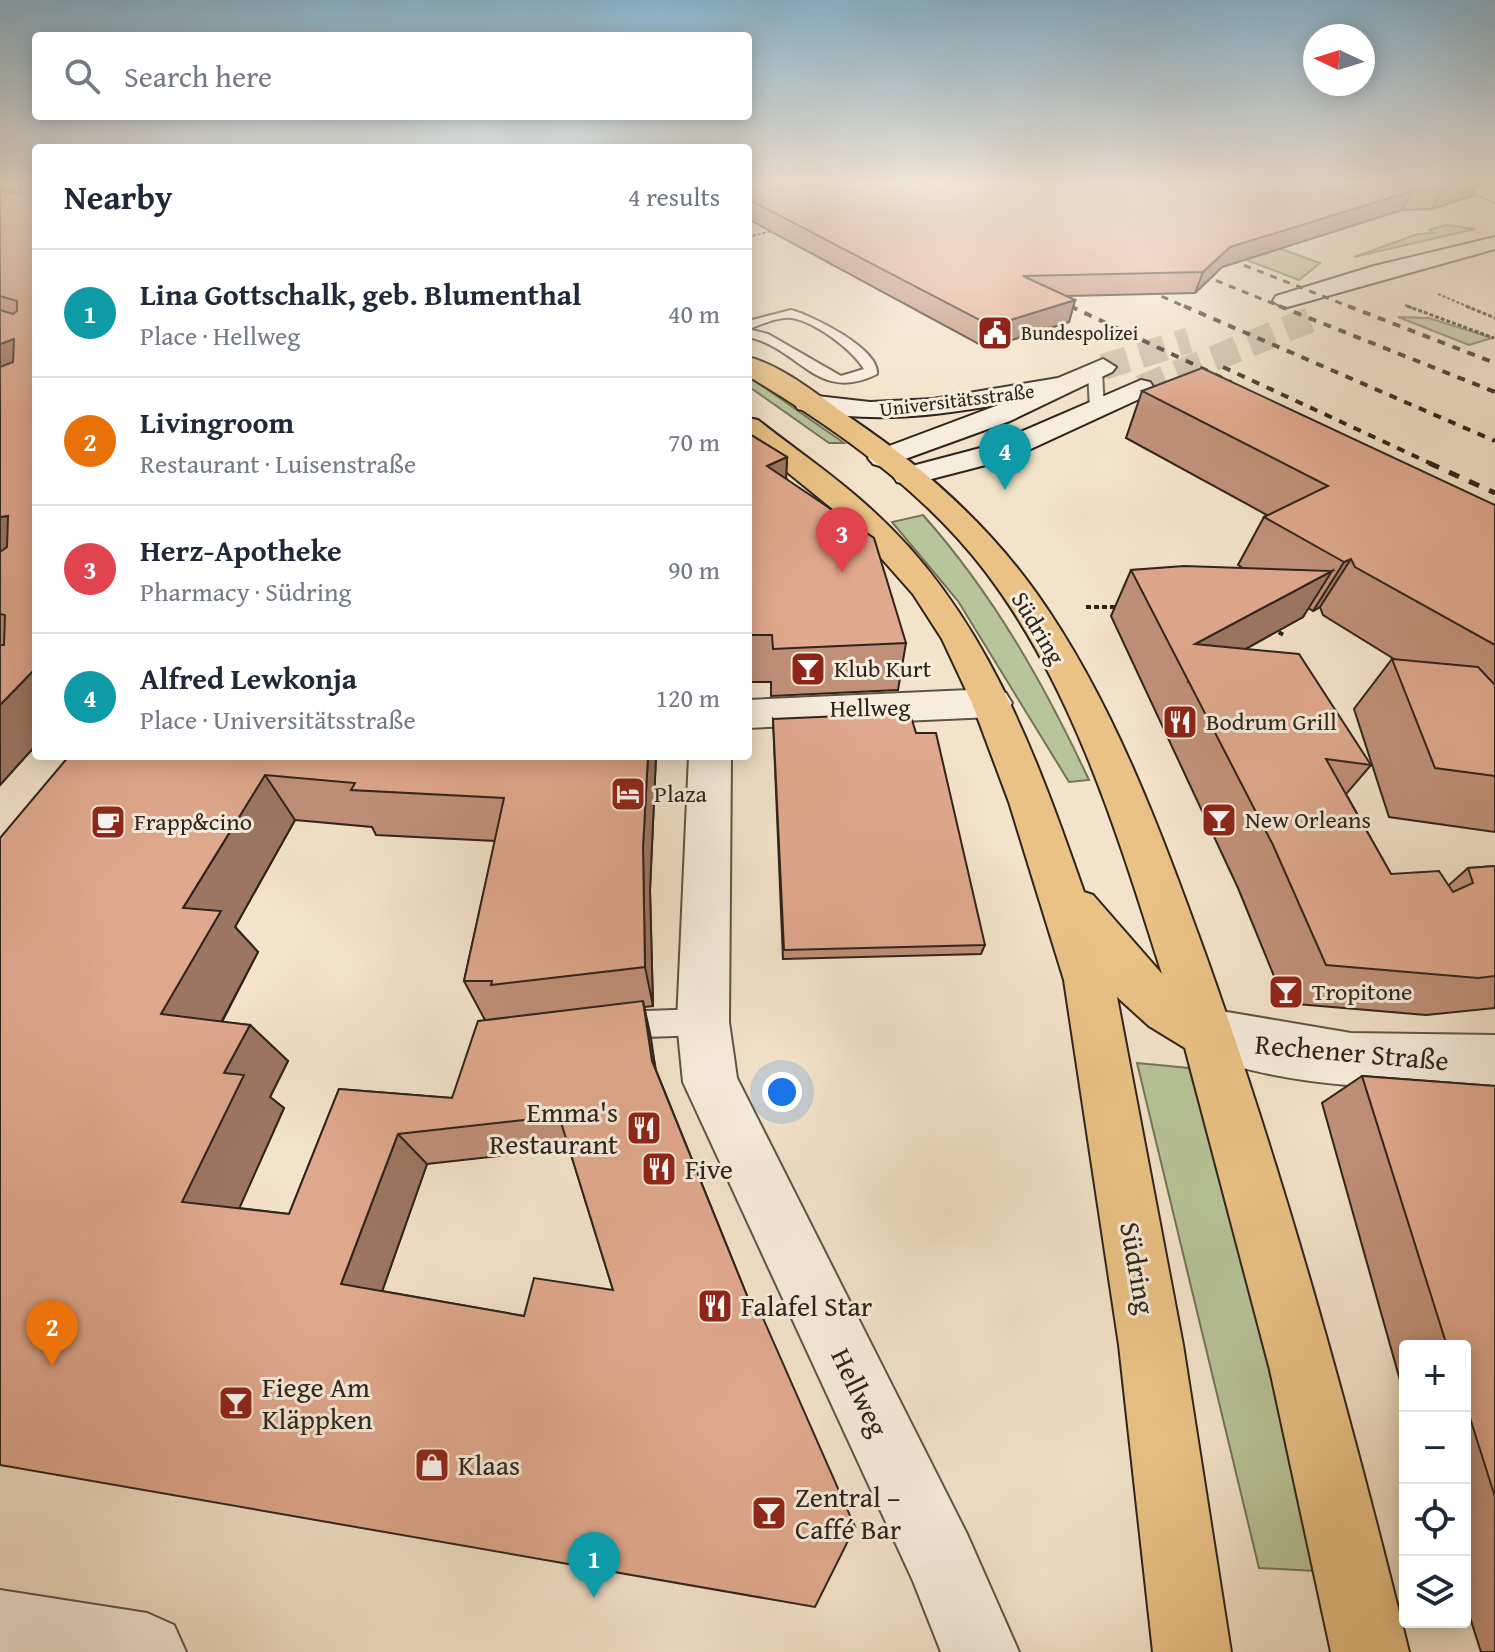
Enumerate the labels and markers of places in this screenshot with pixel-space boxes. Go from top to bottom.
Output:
public building icon: Bundespolizei [976,314,1014,352]
place label: Bundespolizei [1021,318,1139,347]
pin: 4 [979,424,1031,490]
pin: 3 [816,507,868,573]
bar icon: Klub Kurt [789,650,827,688]
place label: Klub Kurt [834,651,932,686]
restaurant icon: Bodrum Grill [1161,703,1199,741]
place label: Bodrum Grill [1206,704,1337,739]
hotel icon: Plaza [609,775,647,813]
place label: Plaza [654,776,707,811]
bar icon: New Orleans [1200,801,1238,839]
place label: New Orleans [1245,802,1371,837]
cafe icon: Frapp&cino [89,803,127,841]
place label: Frapp&cino [134,804,252,839]
bar icon: Tropitone [1267,973,1305,1011]
place label: Tropitone [1312,974,1412,1009]
place label: Emma's Restaurant [489,1091,618,1164]
restaurant icon: Emma's Restaurant [625,1109,663,1147]
place label: Five [685,1148,733,1189]
restaurant icon: Five [640,1150,678,1188]
place label: Falafel Star [741,1285,873,1326]
restaurant icon: Falafel Star [696,1287,734,1325]
pin: 2 [26,1300,78,1366]
place label: Fiege Am Kläppken [262,1366,373,1439]
bar icon: Fiege Am Kläppken [217,1384,255,1422]
place label: Klaas [458,1444,520,1485]
shop icon: Klaas [413,1446,451,1484]
place label: Zentral – Caffé Bar [795,1476,902,1549]
bar icon: Zentral – Caffé Bar [750,1494,788,1532]
pin: 1 [568,1532,620,1598]

